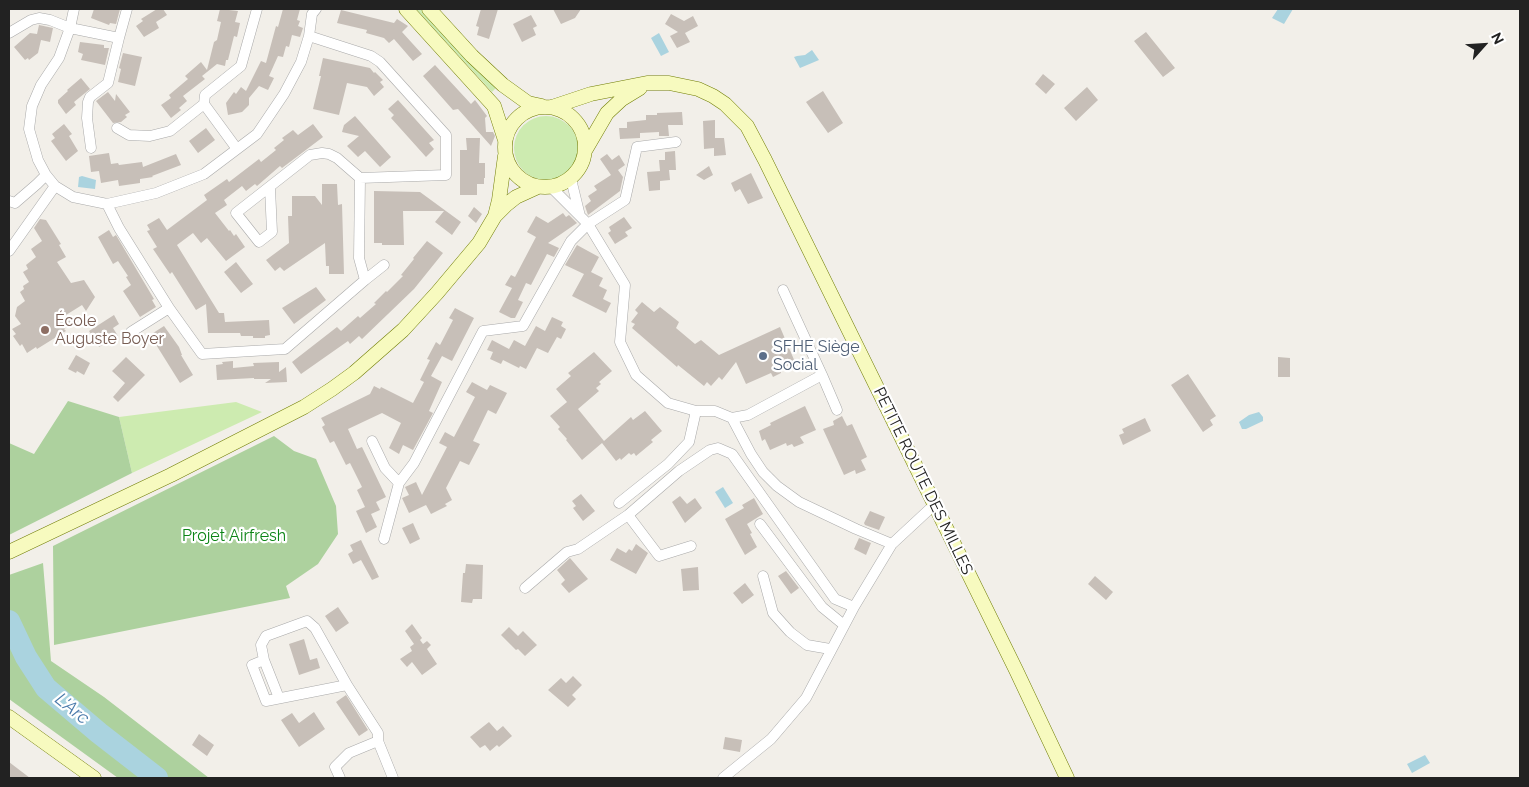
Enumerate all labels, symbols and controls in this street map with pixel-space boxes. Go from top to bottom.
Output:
north arrow [1459,20,1509,70]
text: N [1488,30,1507,47]
place label: École Auguste Boyer [55,311,164,349]
marker: École Auguste Boyer [39,324,51,336]
place label: SFHE Siège Social [773,337,860,375]
marker: SFHE Siège Social [757,350,769,362]
street label: PETITE ROUTE DES MILLES [869,384,977,578]
park label: Projet Airfresh [182,526,286,546]
water label: L'Arc [51,689,93,729]

